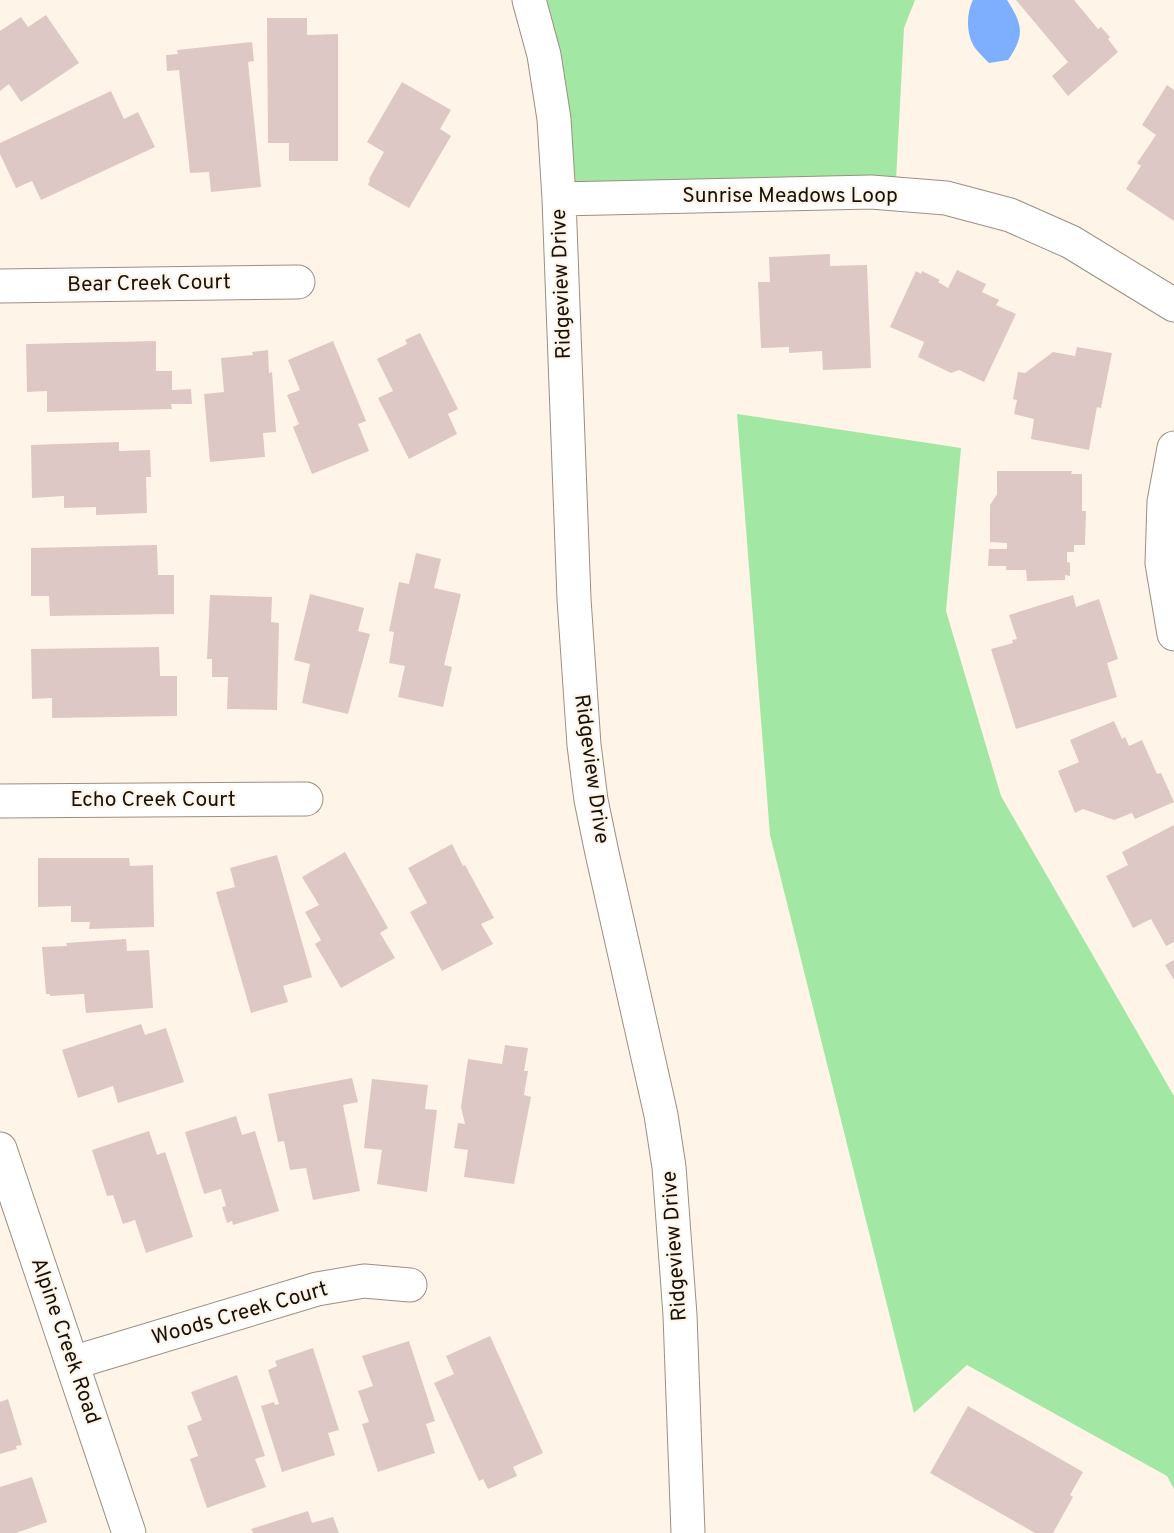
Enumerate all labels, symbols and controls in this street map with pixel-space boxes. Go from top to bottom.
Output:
street label: Sunrise Meadows Loop [682,183,898,210]
street label: Ridgeview Drive [546,208,578,360]
street label: Bear Creek Court [67,269,231,299]
street label: Ridgeview Drive [567,693,615,845]
street label: Echo Creek Court [70,787,236,814]
street label: Ridgeview Drive [656,1170,694,1322]
street label: Alpine Creek Road [24,1254,106,1428]
street label: Woods Creek Court [149,1276,331,1352]

